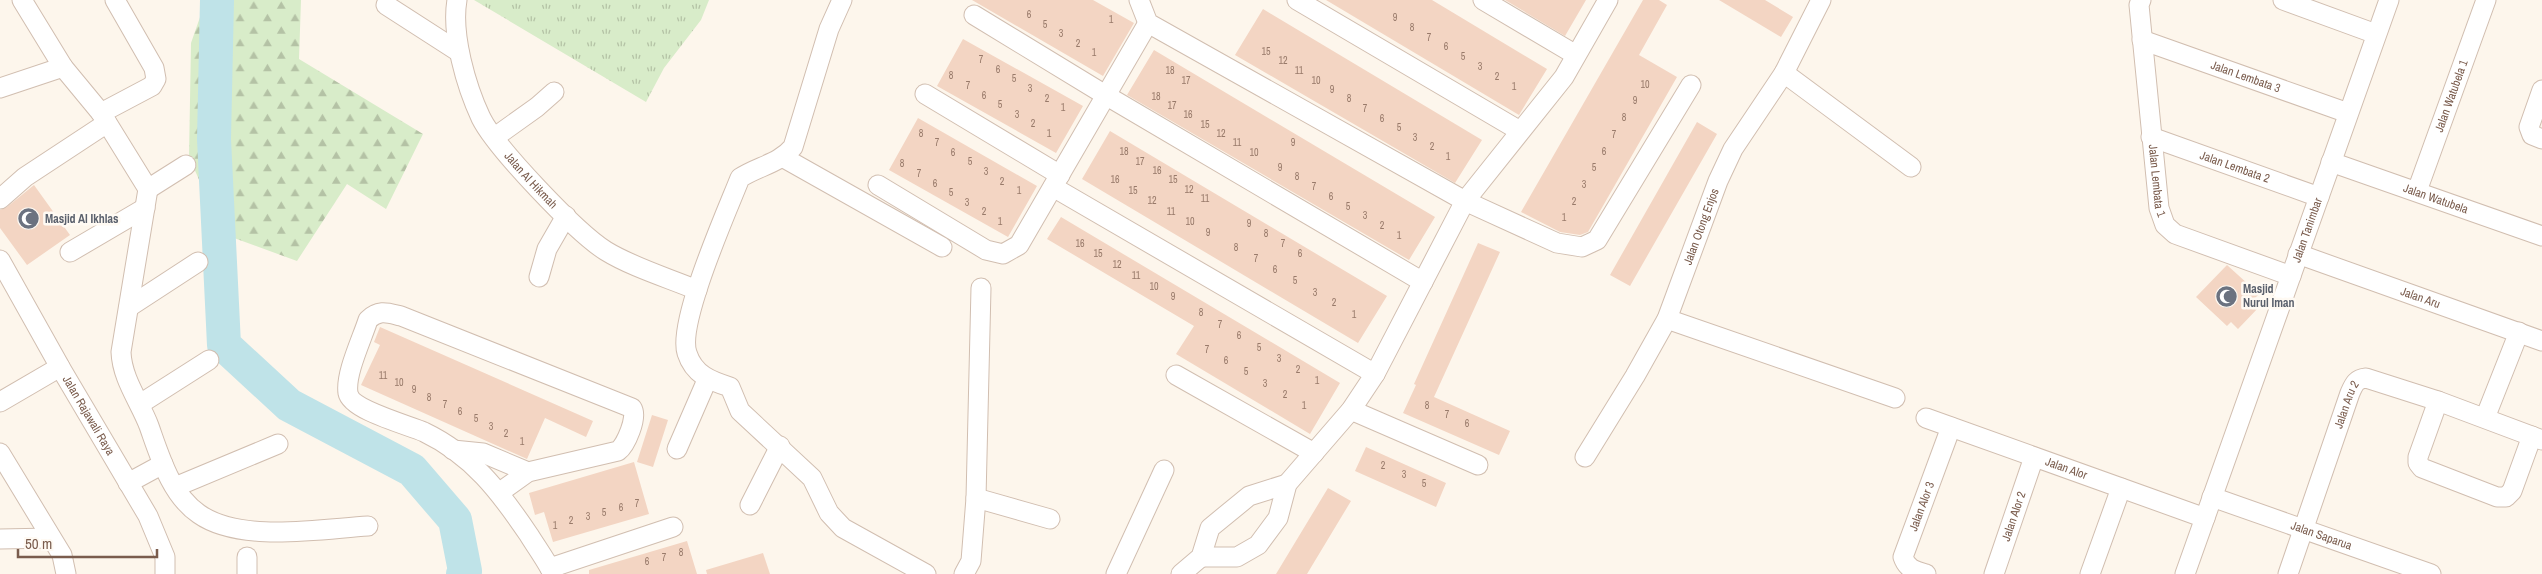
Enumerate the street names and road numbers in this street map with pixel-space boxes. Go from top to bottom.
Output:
street label: Jalan Lembata 3 [2209,57,2283,96]
street label: Jalan Watubela 1 [2431,57,2472,134]
street label: Jalan Lembata 1 [2145,144,2170,220]
street label: Jalan Lembata 2 [2198,147,2272,187]
street label: Jalan Al Hikmah [501,149,561,212]
street label: Jalan Watubela [2401,180,2471,218]
street label: Jalan Otong Enjos [1680,186,1723,267]
street label: Jalan Tanimbar [2288,195,2326,265]
street label: Jalan Aru [2398,283,2442,312]
street label: Jalan Rajawali Raya [59,373,119,459]
street label: Jalan Aru 2 [2330,378,2363,431]
street label: Jalan Alor [2043,453,2090,483]
street label: Jalan Alor 3 [1905,480,1938,533]
street label: Jalan Alor 2 [1998,489,2030,543]
street label: Jalan Saparua [2289,517,2355,554]

